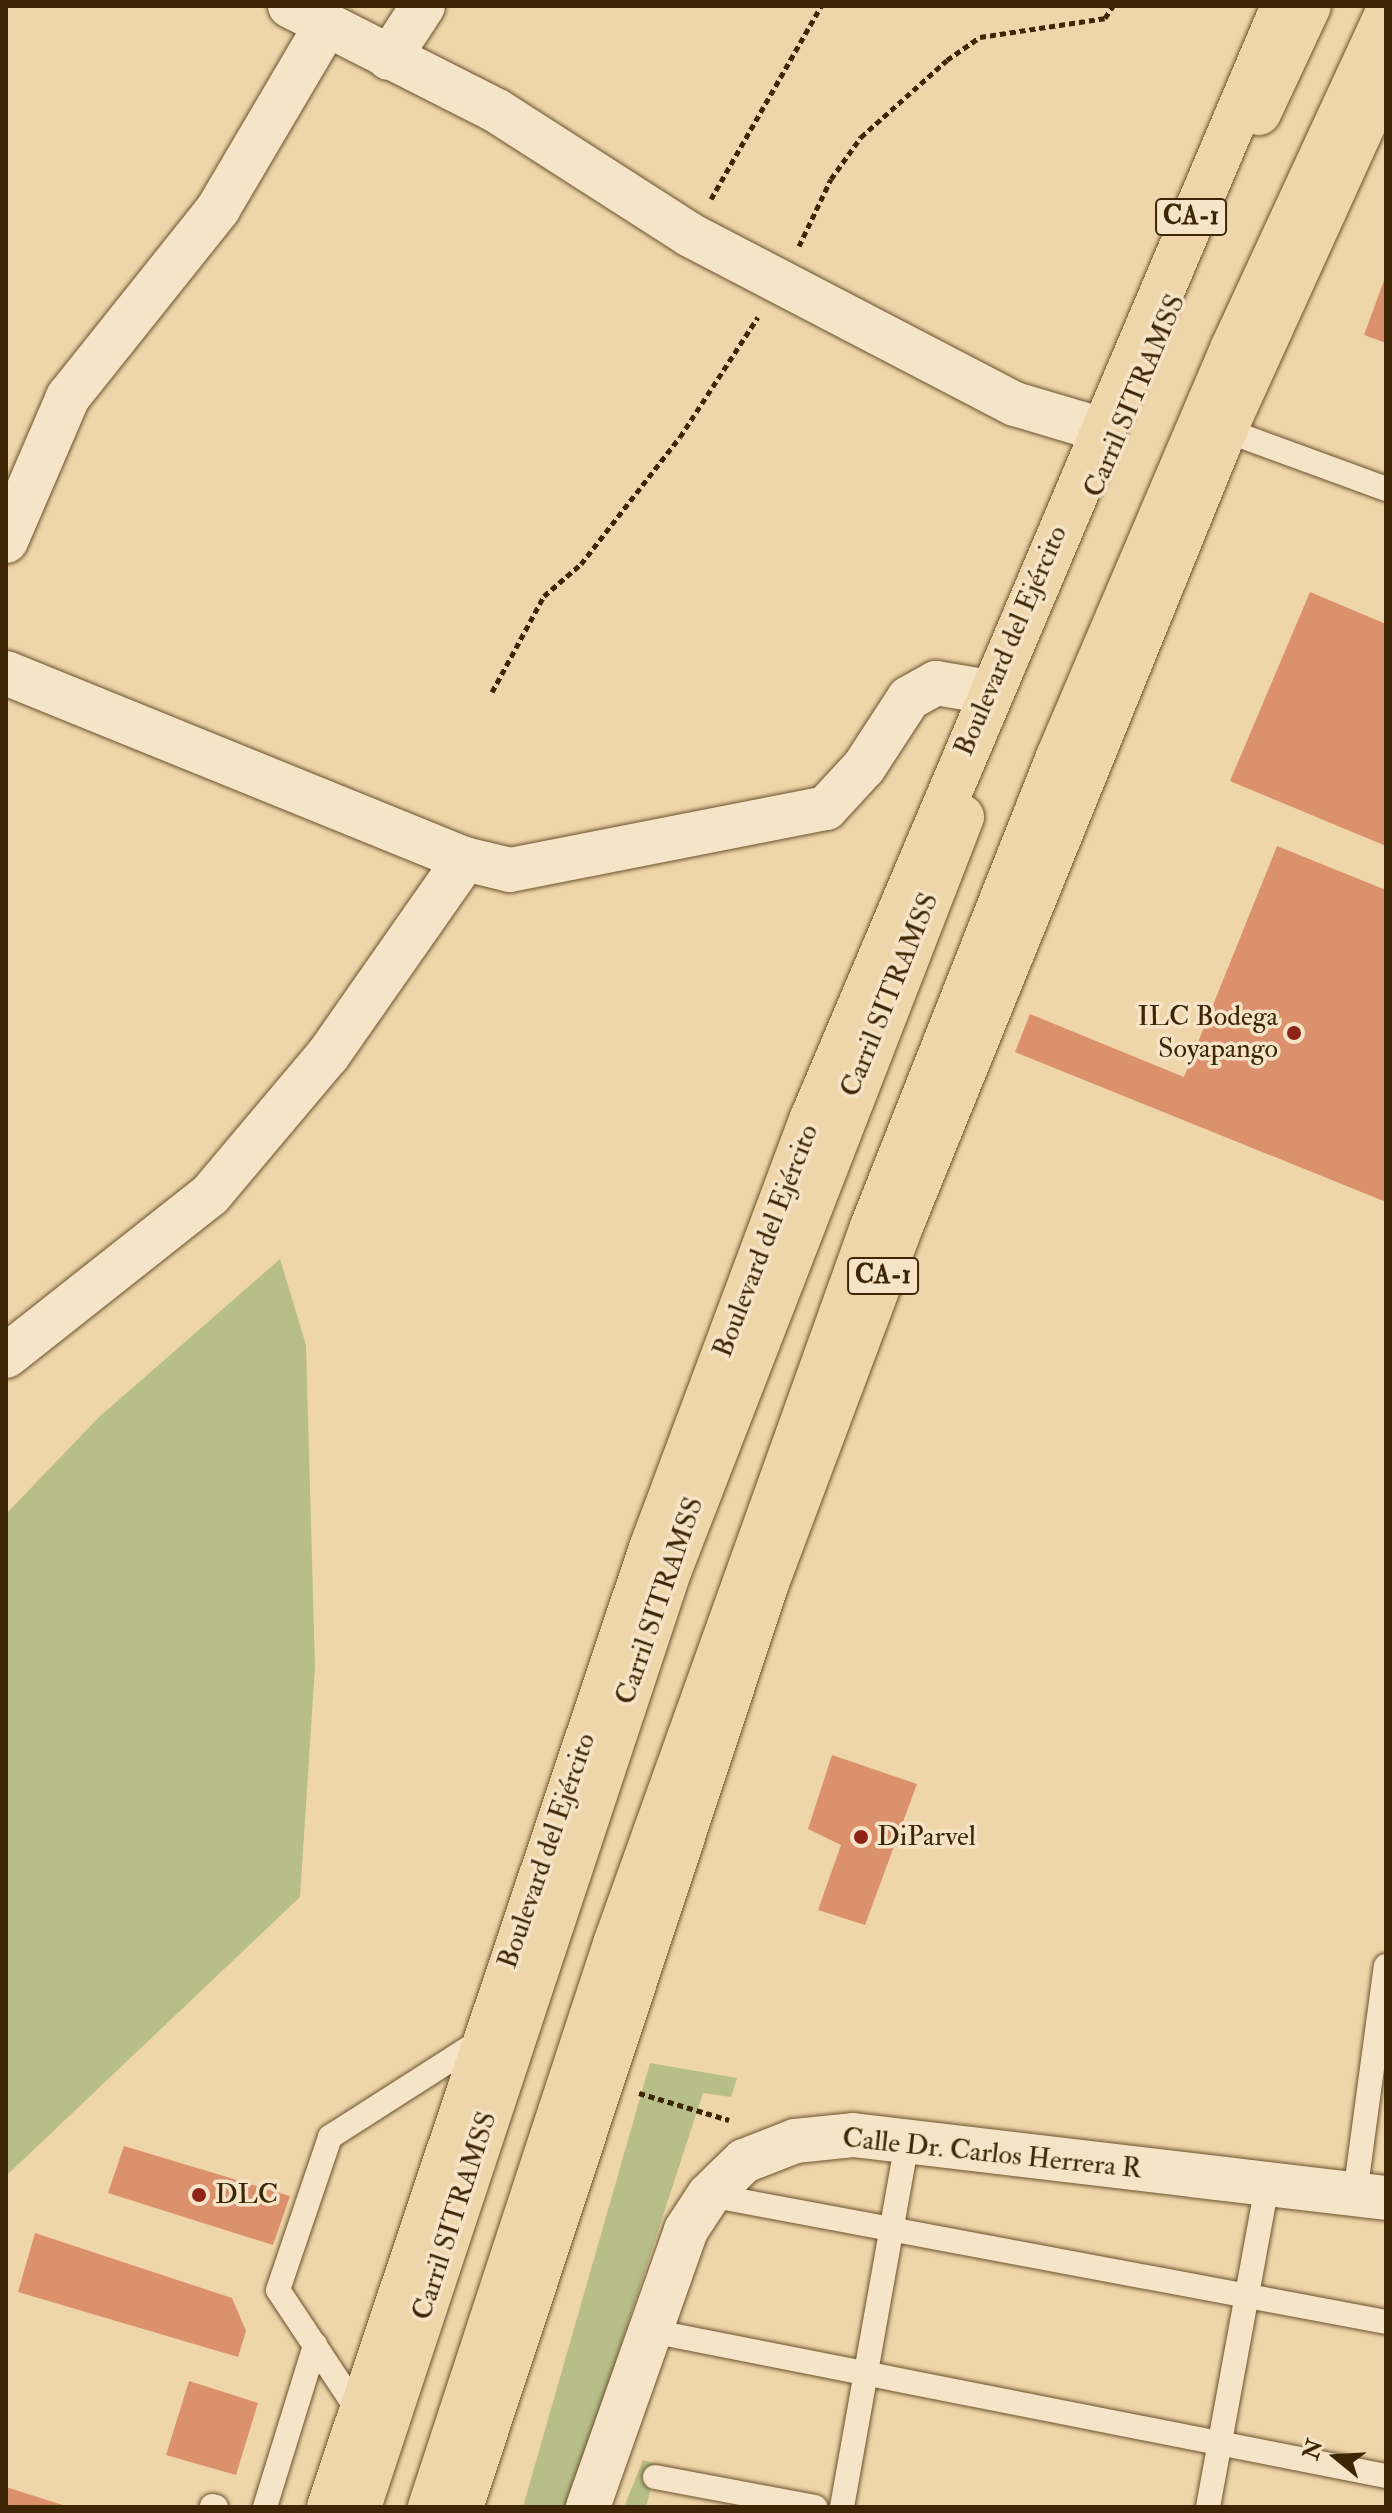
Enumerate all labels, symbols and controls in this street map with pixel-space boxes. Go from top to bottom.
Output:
road number: CA-1 [1155,195,1227,239]
street label: Carril SITRAMSS [1077,290,1193,502]
street label: Boulevard del Ejército [947,521,1075,761]
street label: Carril SITRAMSS [834,888,946,1102]
place label: ILC Bodega Soyapango [1137,1000,1278,1066]
marker: ILC Bodega Soyapango [1285,1024,1303,1042]
street label: Boulevard del Ejército [706,1120,826,1362]
road number: CA-1 [847,1254,919,1298]
street label: Carril SITRAMSS [609,1493,711,1709]
street label: Boulevard del Ejército [491,1729,603,1973]
place label: DiParvel [877,1820,976,1854]
marker: DiParvel [852,1828,870,1846]
street label: Carril SITRAMSS [405,2108,505,2324]
street label: Calle Dr. Carlos Herrera R [841,2122,1143,2186]
place label: DLC [215,2178,278,2212]
marker: DLC [190,2186,208,2204]
north arrow [1296,2417,1376,2497]
text: N [1297,2436,1330,2463]

